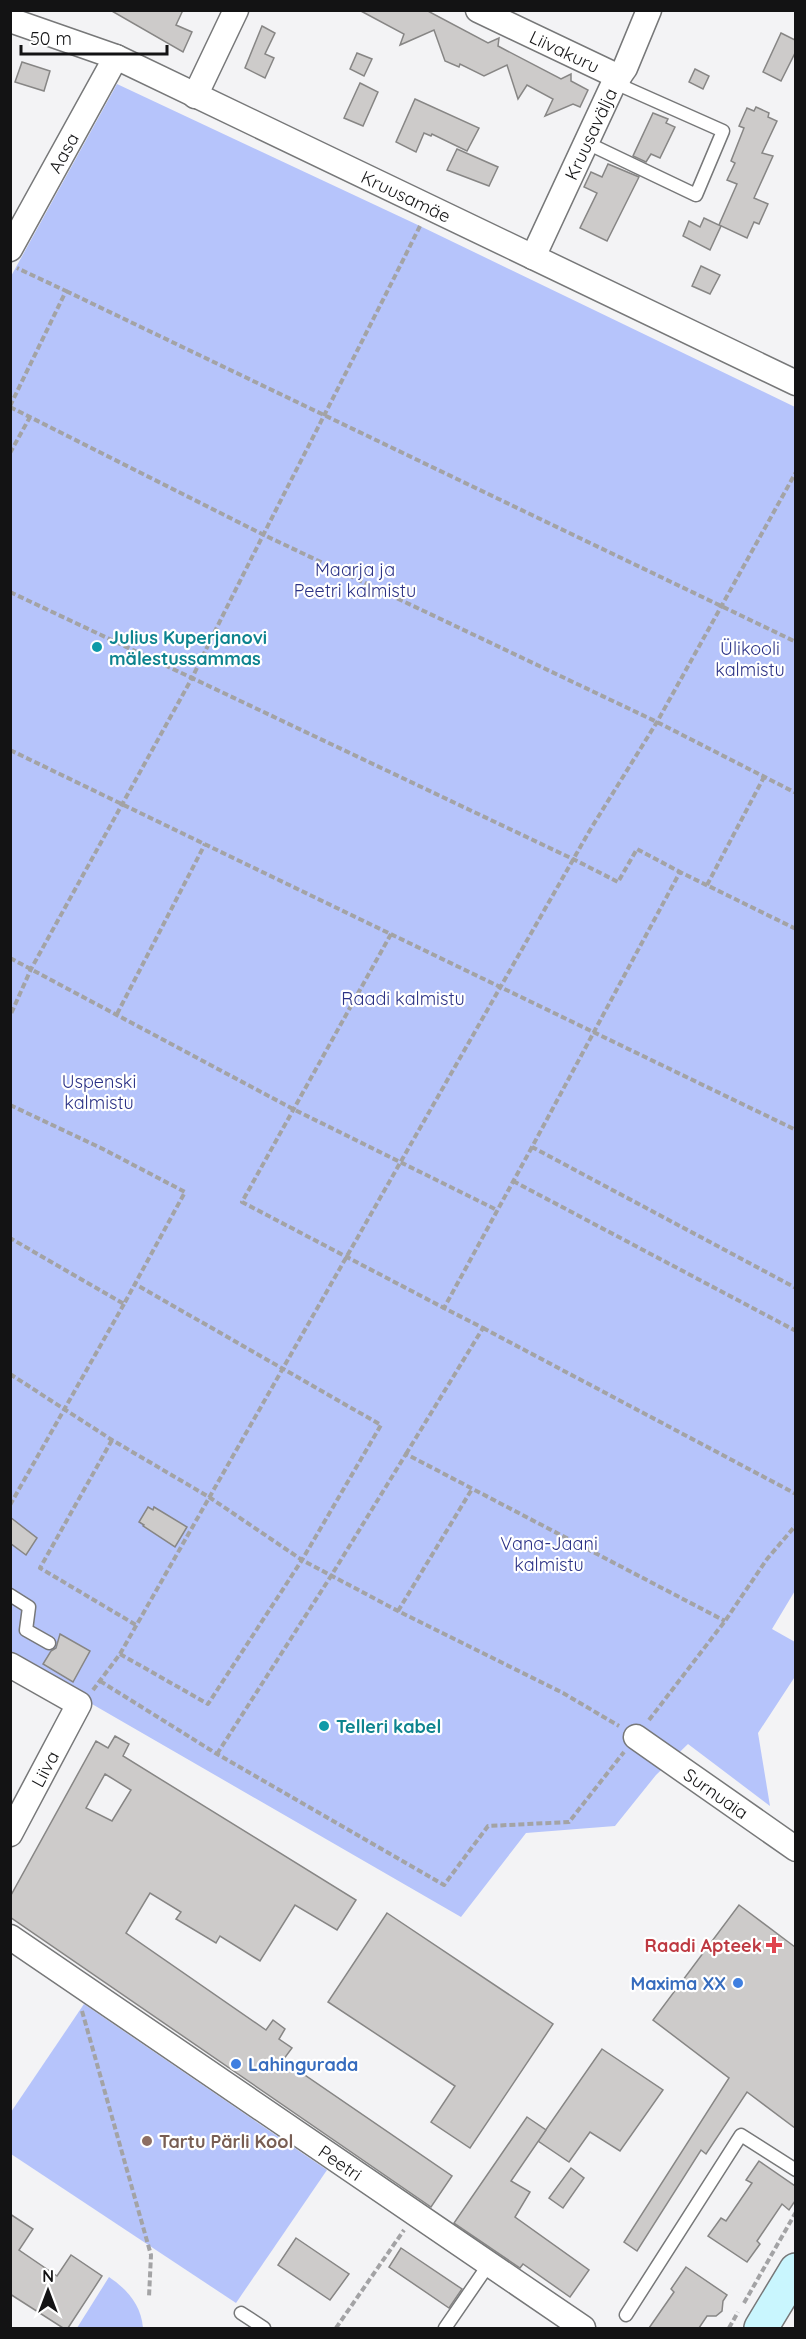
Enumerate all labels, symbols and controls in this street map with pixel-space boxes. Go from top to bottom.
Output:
scale bar [21,18,166,56]
street label: Liivakuru [526,25,603,78]
text: 50 m [30,27,72,50]
street label: Kruusavälja [559,84,622,183]
street label: Aasa [43,129,83,177]
street label: Kruusamäe [358,165,455,227]
park label: Maarja ja Peetri kalmistu [294,558,416,602]
place label: Julius Kuperjanovi mälestussammas [109,626,267,670]
park label: Ülikooli kalmistu [715,637,785,681]
marker: Julius Kuperjanovi mälestussammas [90,640,104,654]
park label: Raadi kalmistu [341,987,465,1010]
park label: Uspenski kalmistu [62,1070,136,1114]
park label: Vana-Jaani kalmistu [500,1532,598,1576]
place label: Telleri kabel [336,1715,441,1738]
marker: Telleri kabel [317,1719,331,1733]
street label: Liiva [26,1747,64,1791]
street label: Surnuaia [680,1763,753,1824]
place label: Raadi Apteek [645,1934,762,1957]
marker: Raadi Apteek [767,1938,781,1952]
place label: Maxima XX [630,1972,726,1995]
marker: Maxima XX [731,1976,745,1990]
place label: Lahingurada [248,2053,358,2076]
marker: Lahingurada [229,2057,243,2071]
place label: Tartu Pärli Kool [159,2130,293,2153]
marker: Tartu Pärli Kool [140,2134,154,2148]
street label: Peetri [314,2139,367,2185]
north arrow [18,2261,78,2321]
text: N [42,2266,54,2286]

